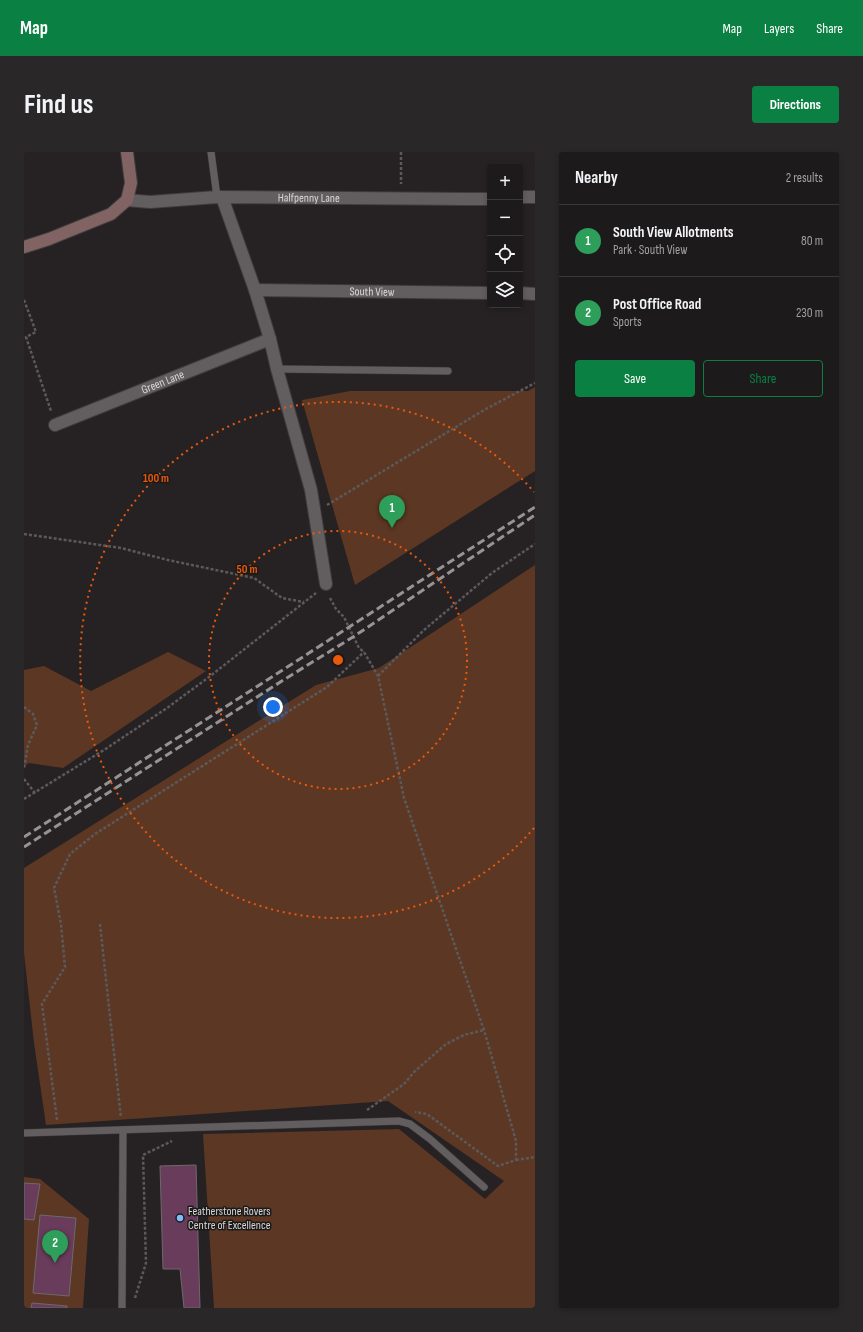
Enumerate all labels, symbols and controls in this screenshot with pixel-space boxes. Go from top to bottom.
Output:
text: Map [20,17,48,40]
text: Map [722,20,742,37]
text: Layers [764,20,794,37]
text: Share [816,20,843,37]
button: Directions [752,86,839,123]
text: Find us [24,88,93,121]
map controls [487,164,523,308]
button: + [487,164,523,200]
text: Nearby [575,168,618,188]
text: 2 results [786,170,823,186]
street label: Halfpenny Lane [278,190,340,206]
button: − [487,200,523,236]
text: South View Allotments [613,223,734,242]
text: 1 [585,233,591,249]
text: 80 m [801,233,823,249]
button: locate [487,236,523,272]
text: Park · South View [613,242,687,258]
button: layers [487,272,523,308]
street label: South View [349,284,395,300]
text: Post Office Road [613,295,701,314]
text: 2 [585,305,591,321]
text: 230 m [796,305,823,321]
text: Sports [613,314,642,330]
button: Save [575,360,695,397]
button: Share [703,360,823,397]
street label: Green Lane [139,367,187,398]
text: 100 m [143,471,169,486]
pin: 1 [379,495,405,528]
text: 50 m [237,562,257,577]
centre of rings [331,653,345,667]
your location [263,697,283,717]
place label: Featherstone Rovers Centre of Excellence [188,1204,271,1233]
marker: Featherstone Rovers Centre of Excellence [175,1213,185,1223]
pin: 2 [42,1230,68,1263]

